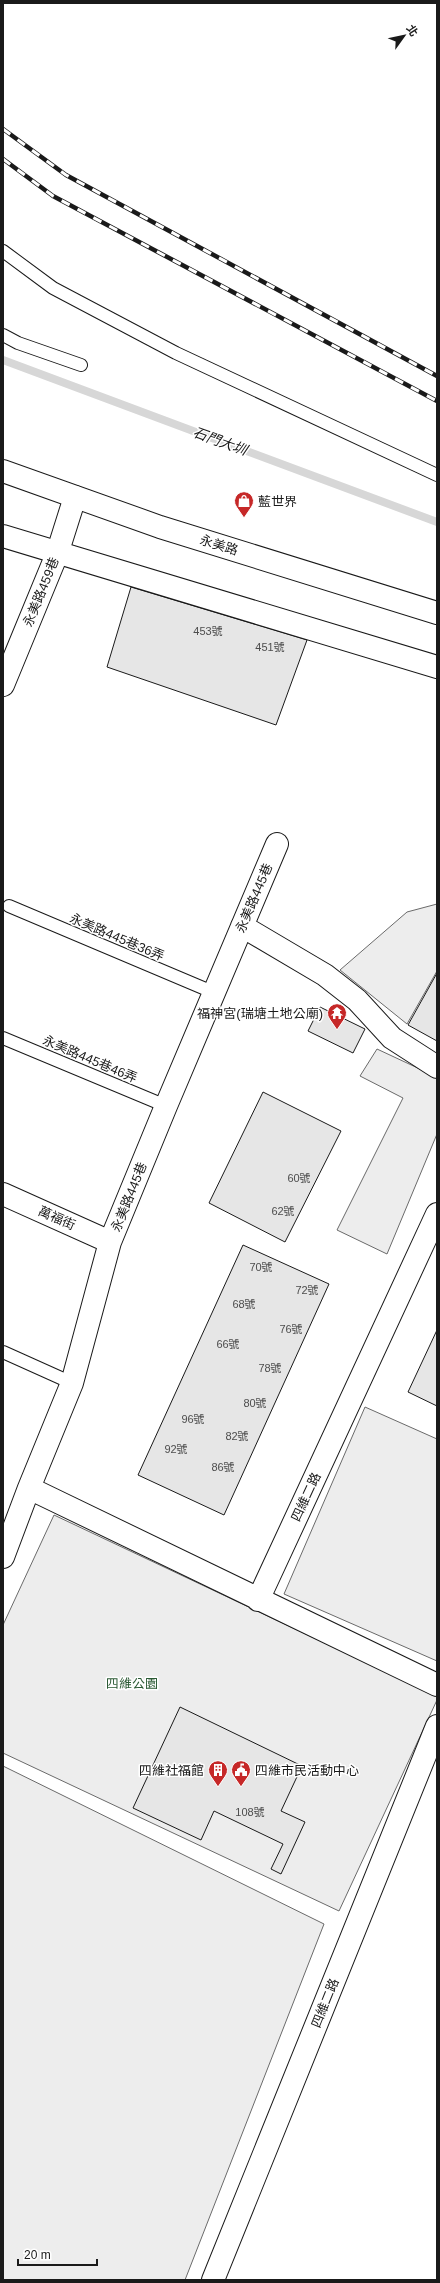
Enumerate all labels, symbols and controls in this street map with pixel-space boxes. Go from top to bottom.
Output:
north arrow [384,16,424,56]
text: 北 [404,23,420,38]
water label: 石門大圳 [191,424,251,459]
shop icon: 藍世界 [233,490,255,518]
place label: 藍世界 [258,494,297,509]
street label: 永美路 [198,532,240,558]
street label: 永美路459巷 [20,555,62,629]
house number: 453號 [193,625,223,637]
house number: 451號 [255,641,285,653]
street label: 永美路445巷 [233,861,275,935]
street label: 永美路445巷36弄 [68,910,166,964]
temple icon: 福神宮(瑞塘土地公廟) [326,1002,348,1030]
place label: 福神宮(瑞塘土地公廟) [197,1006,323,1021]
street label: 永美路445巷46弄 [41,1032,139,1086]
street label: 永美路445巷 [108,1160,150,1234]
house number: 60號 [287,1172,311,1184]
street label: 萬福街 [36,1203,78,1233]
house number: 62號 [271,1205,295,1217]
house number: 70號 [249,1261,273,1273]
house number: 72號 [295,1284,319,1296]
house number: 68號 [232,1298,256,1310]
house number: 76號 [279,1323,303,1335]
house number: 66號 [216,1338,240,1350]
house number: 78號 [258,1362,282,1374]
house number: 80號 [243,1397,267,1409]
house number: 96號 [181,1413,205,1425]
house number: 82號 [225,1430,249,1442]
house number: 92號 [164,1443,188,1455]
house number: 86號 [211,1461,235,1473]
street label: 四維二路 [288,1470,324,1524]
park label: 四維公園 [106,1676,158,1691]
building icon: 四維社福館 [207,1759,229,1787]
public building icon: 四維市民活動中心 [230,1759,252,1787]
place label: 四維社福館 [139,1763,204,1778]
place label: 四維市民活動中心 [255,1763,359,1778]
house number: 108號 [235,1806,265,1818]
street label: 四維二路 [308,1976,342,2030]
scale bar [18,2241,97,2267]
text: 20 m [24,2248,51,2262]

